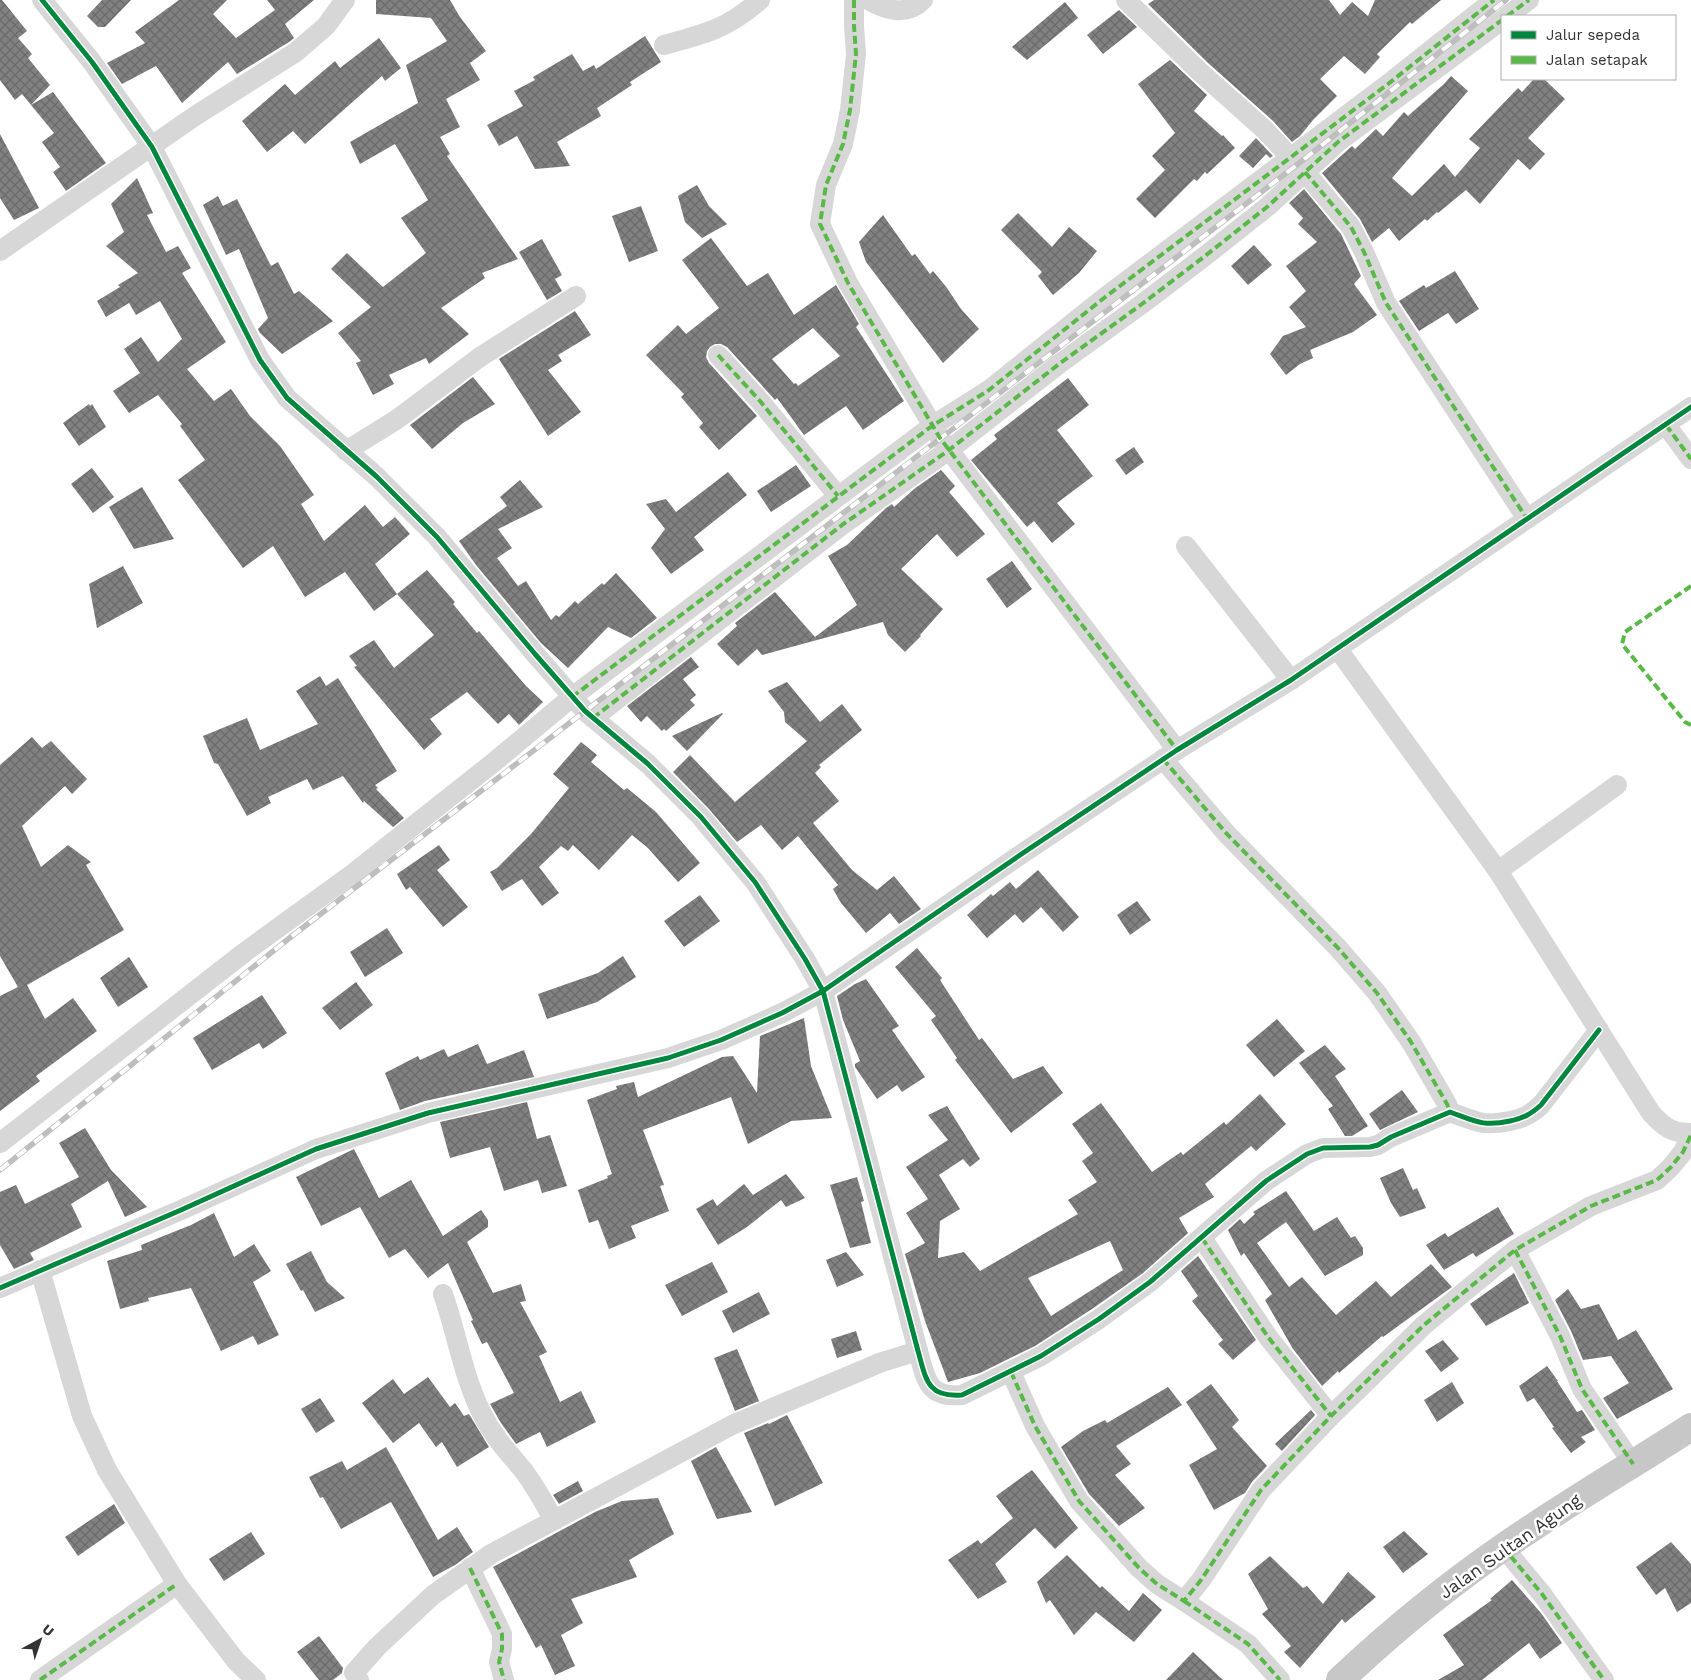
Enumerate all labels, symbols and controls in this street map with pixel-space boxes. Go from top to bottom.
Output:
legend [1501,15,1676,80]
text: Jalur sepeda [1546,26,1640,44]
text: Jalan setapak [1546,51,1648,69]
street label: Jalan Sultan Agung [1435,1489,1585,1603]
north arrow [15,1615,65,1665]
text: U [39,1621,57,1639]

